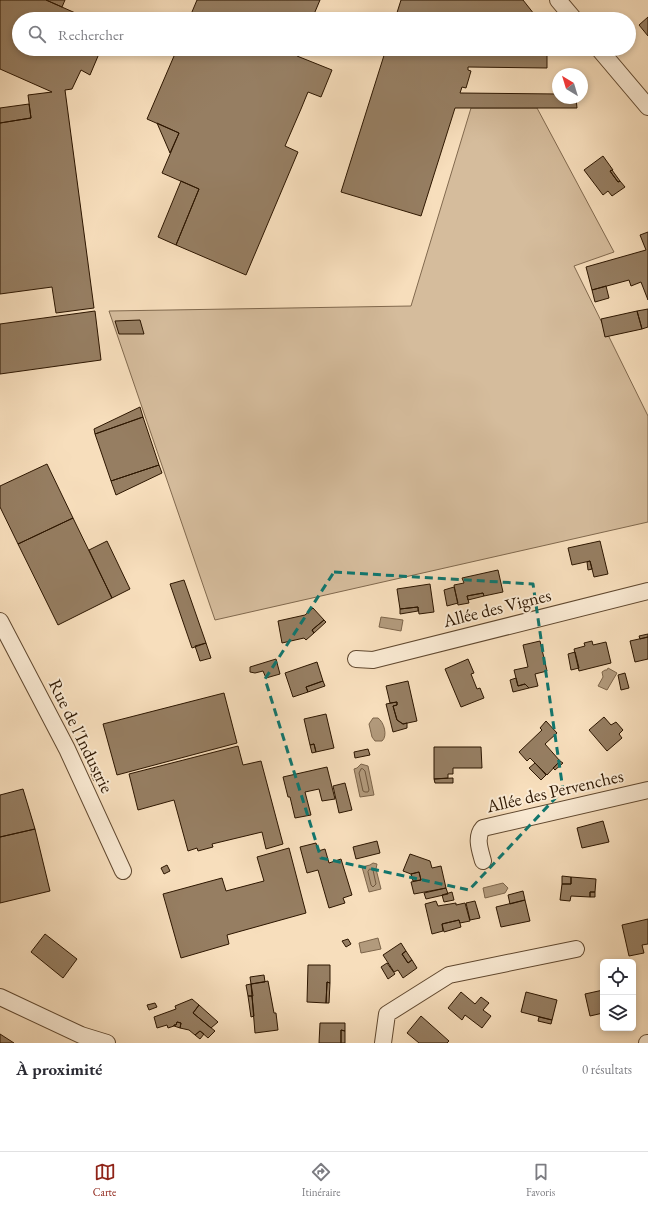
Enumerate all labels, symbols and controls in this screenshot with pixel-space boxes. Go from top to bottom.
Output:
search box [12,12,636,56]
icon: search [26,23,48,45]
text: Rechercher [58,25,124,44]
north arrow [552,68,588,104]
street label: Allée des Vignes [440,583,553,632]
street label: Rue de l'Industrie [44,675,119,796]
street label: Allée des Pervenches [483,764,626,818]
map controls [600,959,636,1031]
button: locate [600,959,636,995]
button: layers [600,995,636,1031]
text: À proximité [16,1058,102,1080]
text: 0 résultats [582,1061,632,1078]
tab: Carte [93,1161,116,1199]
tab: Itinéraire [302,1161,340,1199]
tab: Favoris [526,1161,555,1199]

